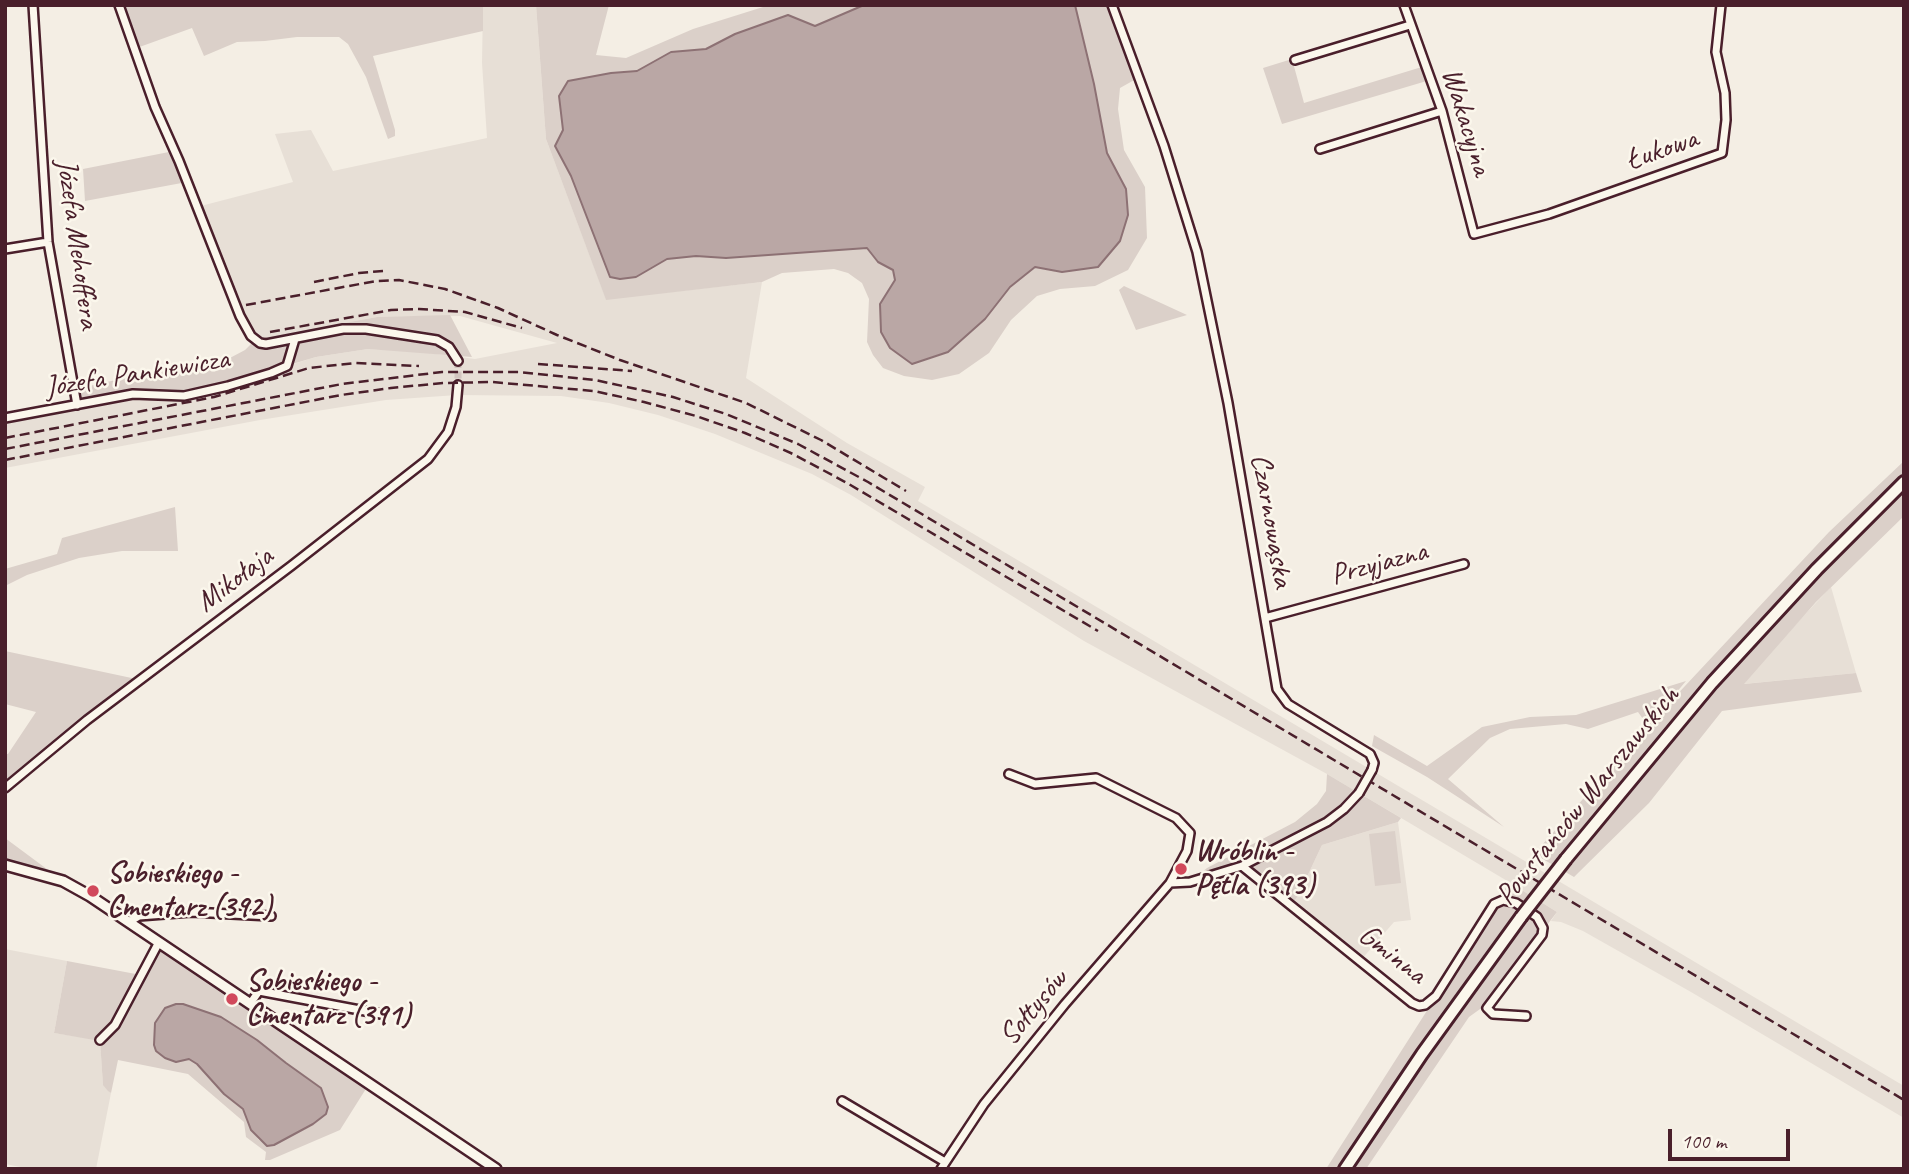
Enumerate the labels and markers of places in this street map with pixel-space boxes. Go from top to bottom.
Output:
place label: Wróblin - Pętla (393) [1195,834,1315,904]
place label: Sobieskiego - Cmentarz (392) [107,856,272,926]
marker: Wróblin - Pętla (393) [1173,861,1189,877]
marker: Sobieskiego - Cmentarz (392) [85,883,101,899]
place label: Sobieskiego - Cmentarz (391) [246,964,411,1034]
marker: Sobieskiego - Cmentarz (391) [224,991,240,1007]

